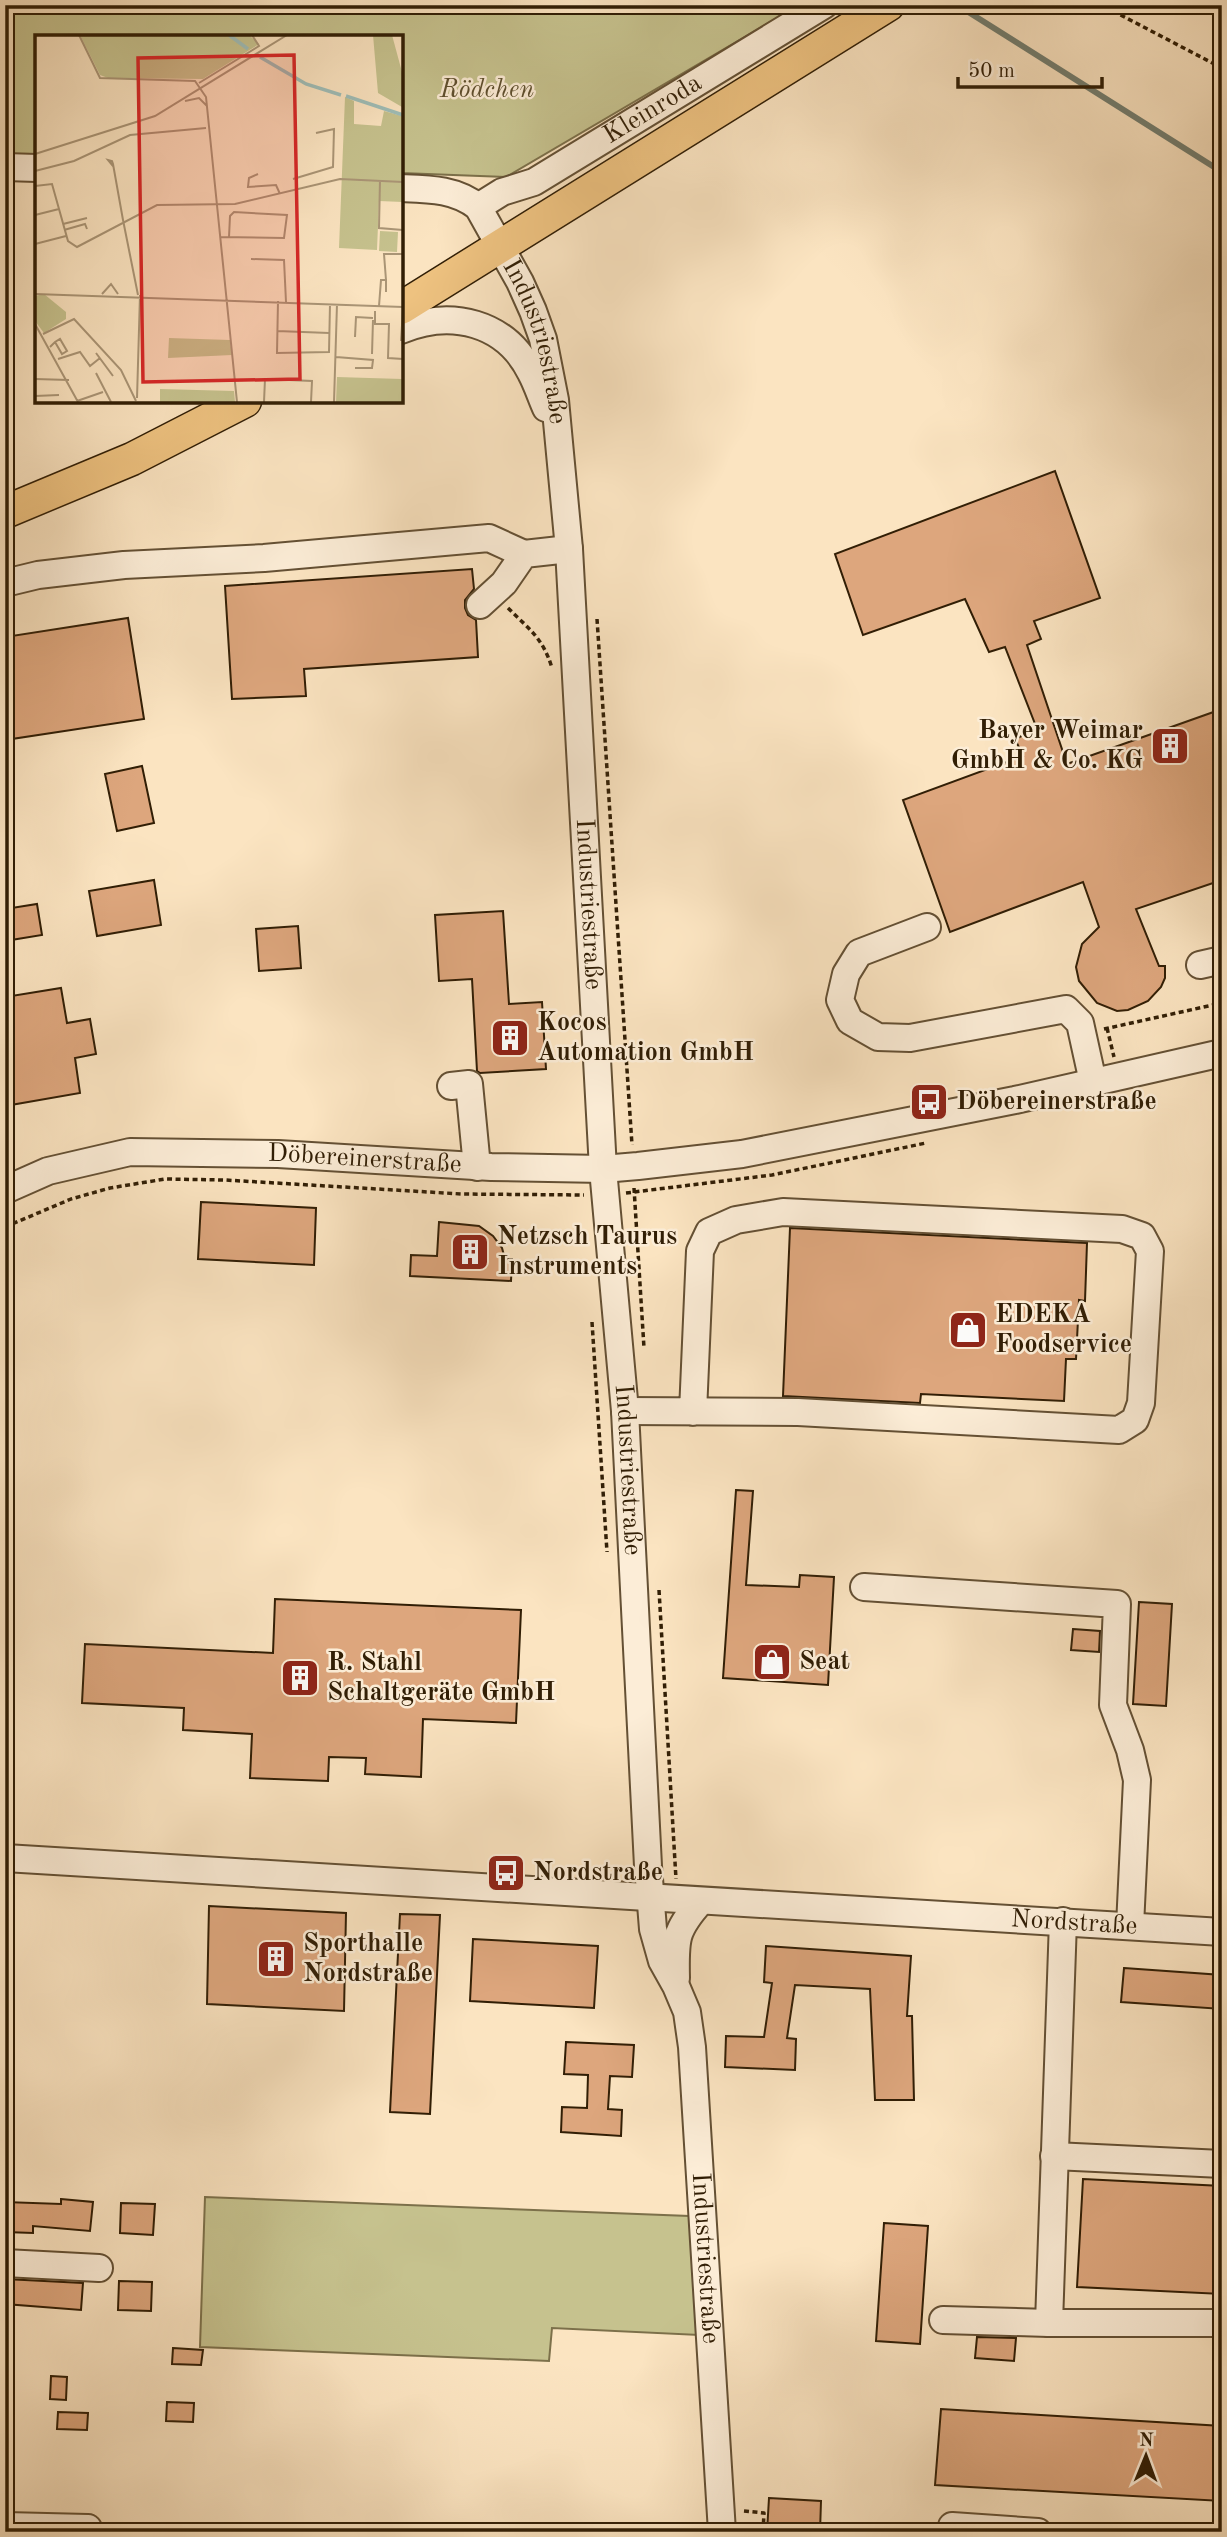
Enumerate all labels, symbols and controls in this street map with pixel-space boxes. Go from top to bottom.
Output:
inset map [35,35,402,402]
scale bar [958,46,1101,90]
text: 50 m [968,61,1015,82]
street label: Kleinroda [599,70,707,149]
park label: Rödchen [439,77,534,103]
street label: Industriestraße [497,255,570,425]
place label: Bayer Weimar GmbH & Co. KG [951,718,1143,774]
building icon: Bayer Weimar GmbH & Co. KG [1149,725,1191,767]
street label: Industriestraße [571,818,606,991]
place label: Kocos Automation GmbH [537,1010,754,1066]
building icon: Kocos Automation GmbH [489,1017,531,1059]
bus stop icon: Döbereinerstraße [908,1081,950,1123]
place label: Döbereinerstraße [956,1089,1157,1115]
street label: Döbereinerstraße [267,1141,462,1178]
place label: Netzsch Taurus Instruments [497,1224,677,1280]
building icon: Netzsch Taurus Instruments [449,1231,491,1273]
place label: EDEKA Foodservice [995,1302,1132,1358]
shop icon: EDEKA Foodservice [947,1309,989,1351]
street label: Industriestraße [610,1383,645,1556]
shop icon: Seat [751,1641,793,1683]
place label: Seat [799,1649,850,1675]
place label: R. Stahl Schaltgeräte GmbH [327,1650,555,1706]
building icon: R. Stahl Schaltgeräte GmbH [279,1657,321,1699]
bus stop icon: Nordstraße [485,1852,527,1894]
place label: Nordstraße [533,1860,663,1886]
street label: Nordstraße [1010,1906,1138,1940]
place label: Sporthalle Nordstraße [303,1931,433,1987]
building icon: Sporthalle Nordstraße [255,1938,297,1980]
street label: Industriestraße [687,2172,723,2345]
north arrow [1112,2422,1182,2492]
text: N [1139,2432,1154,2451]

